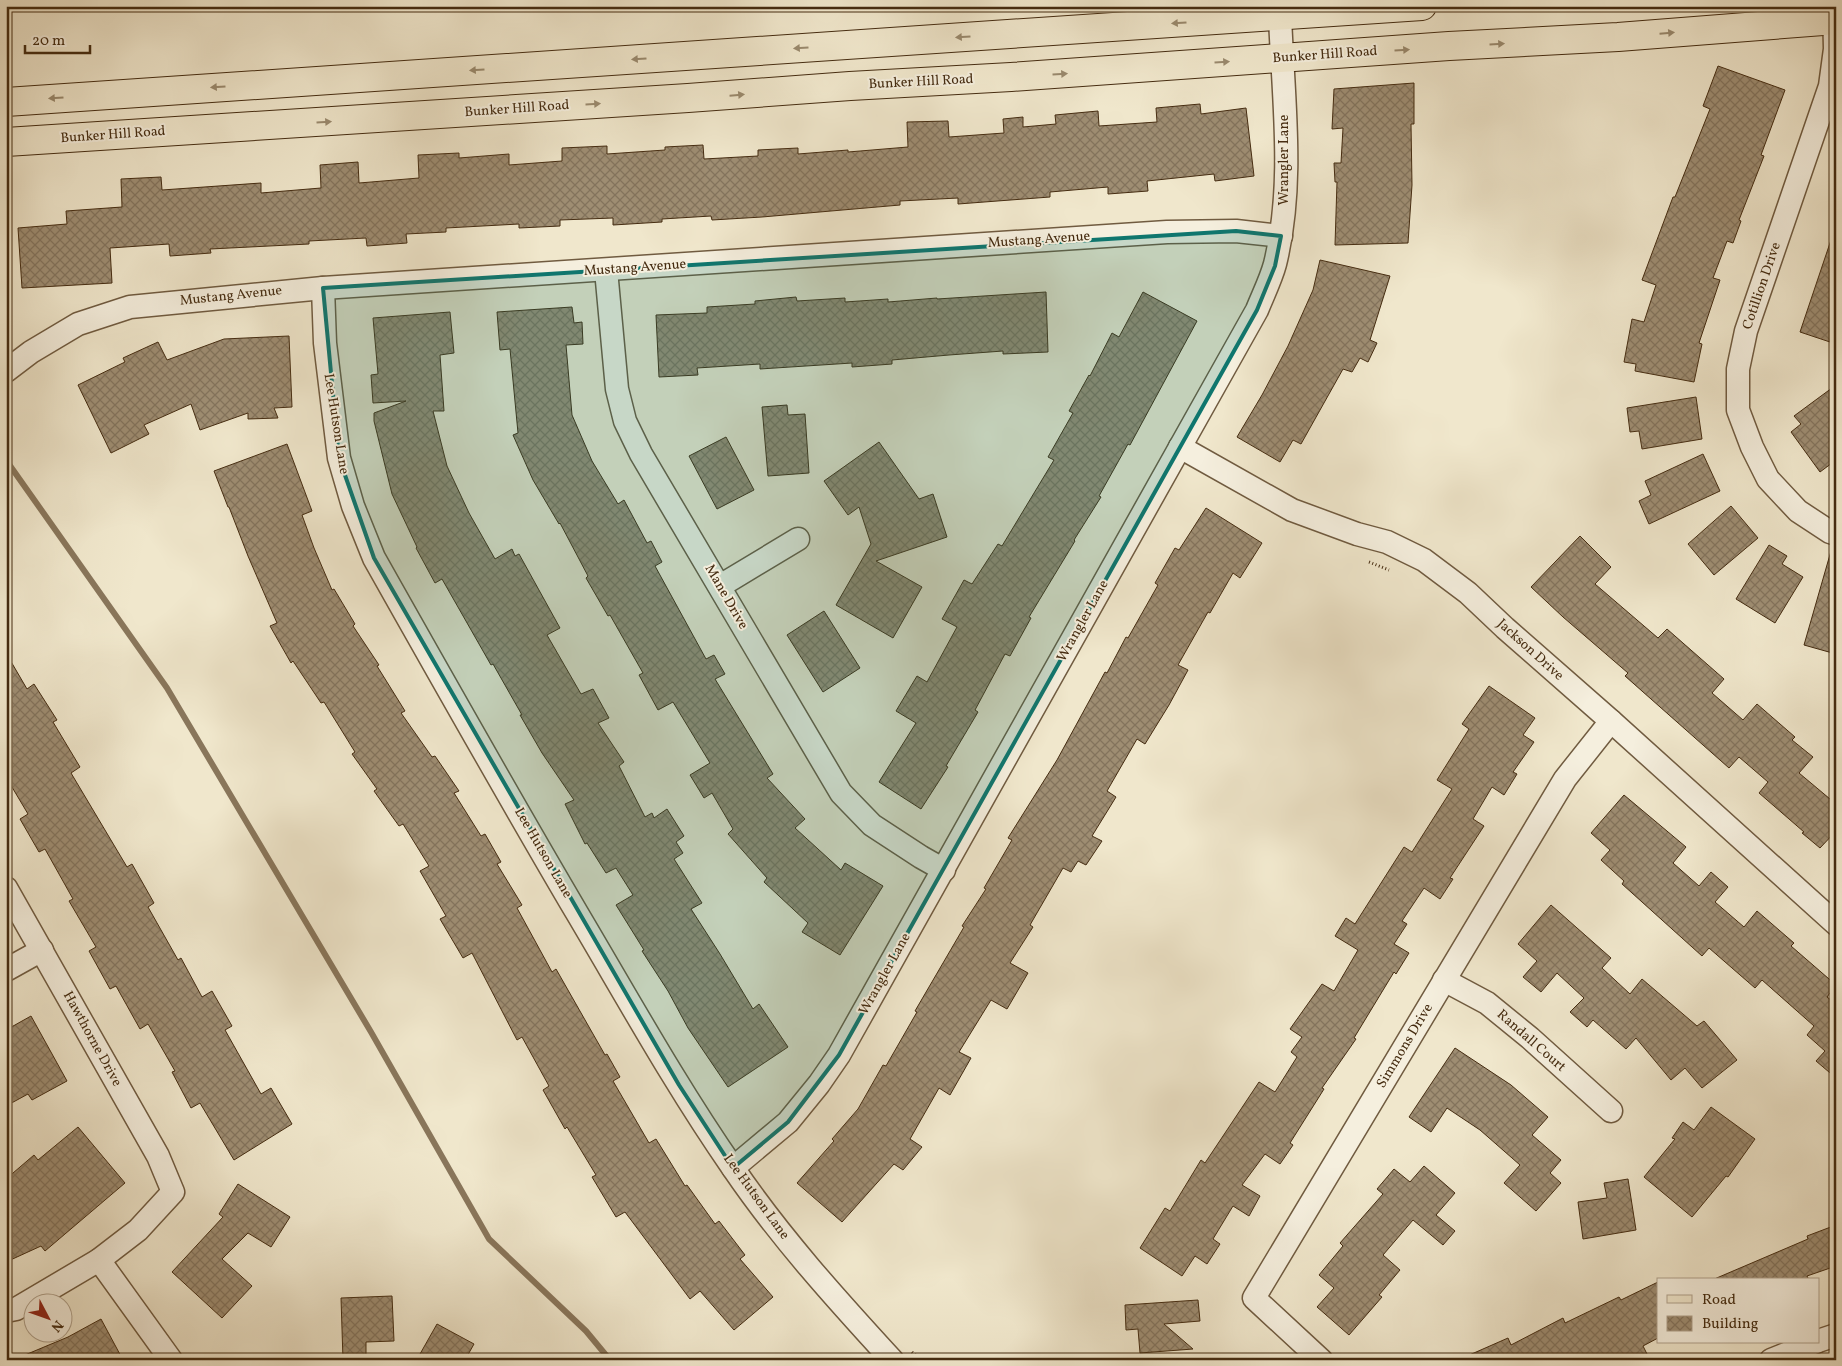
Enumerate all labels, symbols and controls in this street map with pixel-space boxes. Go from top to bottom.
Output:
one-way arrow [1171,19,1187,27]
scale bar [25,22,90,54]
one-way arrow [1659,29,1675,37]
text: 20 m [32,31,65,52]
one-way arrow [955,34,971,42]
one-way arrow [1490,39,1506,47]
street label: Bunker Hill Road [1272,42,1378,68]
one-way arrow [793,45,809,53]
one-way arrow [1394,45,1410,53]
one-way arrow [631,55,647,63]
one-way arrow [1214,58,1230,66]
one-way arrow [469,67,485,75]
one-way arrow [1052,69,1068,77]
street label: Bunker Hill Road [868,70,974,94]
one-way arrow [210,84,226,92]
one-way arrow [729,90,745,98]
one-way arrow [48,95,64,103]
street label: Bunker Hill Road [464,96,570,122]
one-way arrow [585,99,601,107]
street label: Wrangler Lane [1275,114,1294,206]
one-way arrow [316,117,332,125]
street label: Bunker Hill Road [60,122,166,148]
street label: Mustang Avenue [987,227,1091,253]
street label: Cotillion Drive [1738,240,1786,332]
street label: Mustang Avenue [583,255,687,281]
street label: Mustang Avenue [179,281,283,311]
street label: Lee Hutson Lane [319,372,353,476]
street label: Mane Drive [700,561,752,633]
street label: Wrangler Lane [1053,576,1114,665]
street label: Jackson Drive [1492,615,1568,685]
street label: Lee Hutson Lane [509,804,577,902]
street label: Wrangler Lane [855,929,916,1018]
street label: Hawthorne Drive [58,988,126,1090]
street label: Simmons Drive [1372,1000,1438,1092]
street label: Randall Court [1492,1006,1570,1077]
street label: Lee Hutson Lane [718,1150,794,1244]
legend [1657,1278,1820,1344]
text: Road [1702,1290,1736,1311]
north arrow [22,1294,72,1344]
text: Building [1702,1314,1759,1335]
text: N [46,1315,67,1336]

